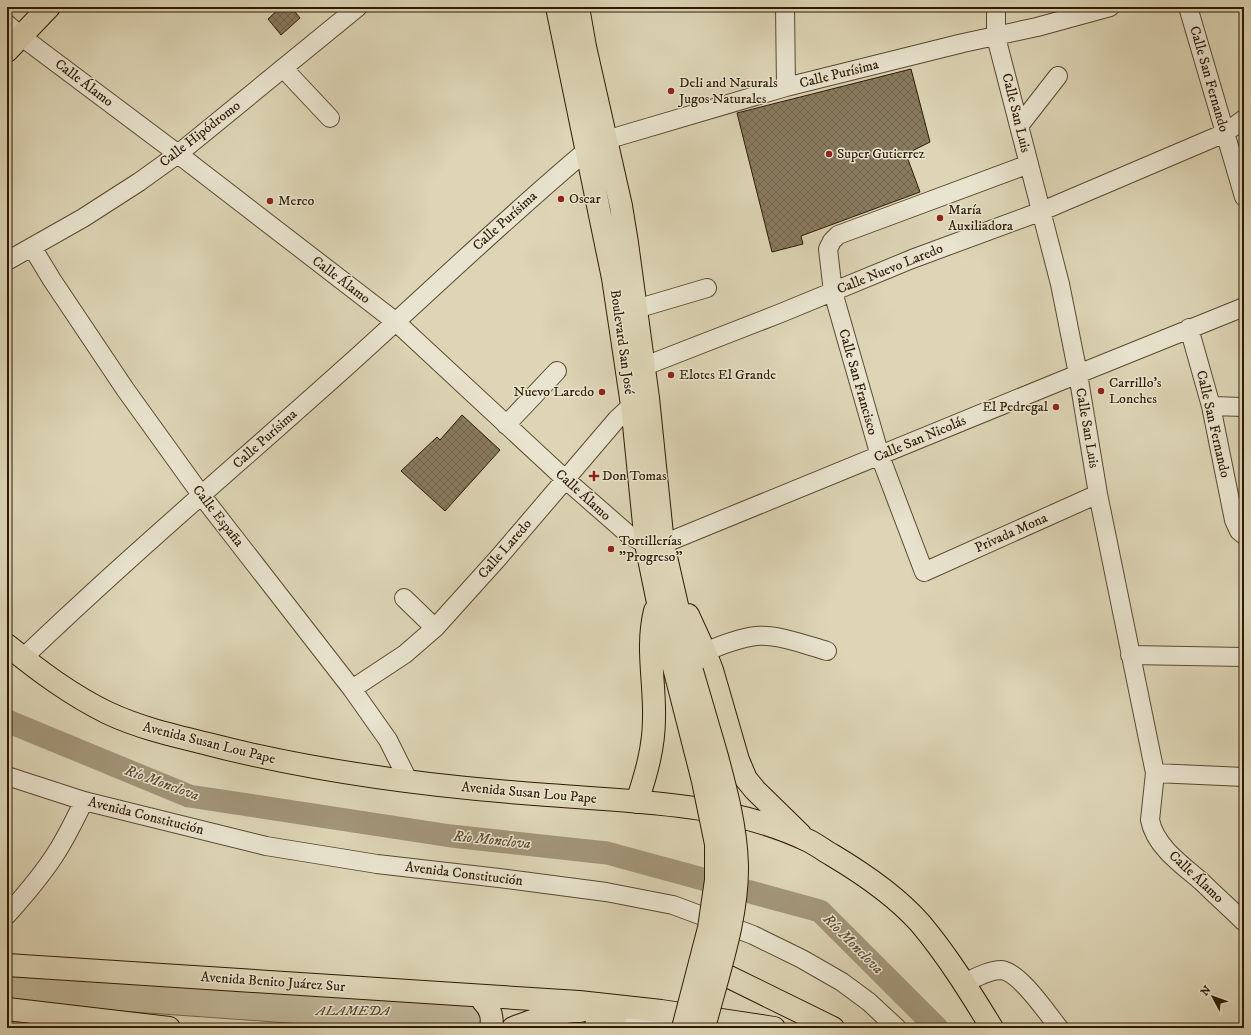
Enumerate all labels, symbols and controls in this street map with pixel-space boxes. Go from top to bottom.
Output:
street label: Calle San Fernando [1185,24,1233,134]
street label: Calle Álamo [51,55,117,111]
street label: Calle Purísima [798,55,880,93]
street label: Calle San Luis [997,71,1035,155]
place label: Deli and Naturals Jugos Naturales [677,74,778,108]
marker: Deli and Naturals Jugos Naturales [666,86,676,96]
street label: Calle Hipódromo [156,97,244,171]
place label: Super Gutierrez [837,145,925,163]
marker: Super Gutierrez [824,149,834,159]
street label: Calle Purísima [469,187,541,255]
place label: Oscar [569,190,602,208]
place label: Merco [278,192,315,210]
marker: Oscar [556,194,566,204]
marker: Merco [265,196,275,206]
place label: María Auxiliadora [948,201,1013,235]
marker: María Auxiliadora [935,213,945,223]
street label: Calle Nuevo Laredo [834,239,946,298]
street label: Calle Álamo [308,252,374,308]
street label: Boulevard San José [606,288,638,396]
street label: Calle San Francisco [834,327,882,437]
place label: Elotes El Grande [679,366,776,384]
street label: Calle San Fernando [1192,369,1234,480]
marker: Elotes El Grande [666,370,676,380]
place label: Carrillo's Lonches [1109,374,1162,408]
place label: Nuevo Laredo [514,383,594,401]
street label: Calle San Luis [1071,386,1103,470]
marker: Carrillo's Lonches [1096,386,1106,396]
marker: Nuevo Laredo [597,387,607,397]
place label: El Pedregal [982,398,1049,416]
marker: El Pedregal [1051,402,1061,412]
street label: Calle Purísima [229,405,301,473]
street label: Calle San Nicolás [871,411,969,467]
street label: Calle Álamo [551,465,615,525]
place label: Don Tomas [602,467,667,485]
marker: Don Tomas [589,471,599,481]
street label: Calle España [188,482,248,550]
street label: Privada Mona [972,509,1050,557]
street label: Calle Laredo [474,515,536,583]
place label: Tortillerías "Progreso" [619,532,682,566]
marker: Tortillerías "Progreso" [606,544,616,554]
street label: Avenida Susan Lou Pape [141,718,277,768]
water label: Río Monclova [121,760,202,805]
street label: Avenida Susan Lou Pape [460,778,598,808]
street label: Avenida Constitución [86,793,206,839]
water label: Río Monclova [451,826,532,854]
street label: Calle Álamo [1165,847,1227,907]
street label: Avenida Constitución [404,858,525,890]
water label: Río Monclova [818,909,887,978]
street label: Avenida Benito Juárez Sur [200,968,347,996]
north arrow [1193,977,1233,1017]
text: N [1198,983,1214,999]
park label: ALAMEDA [314,1002,390,1020]

